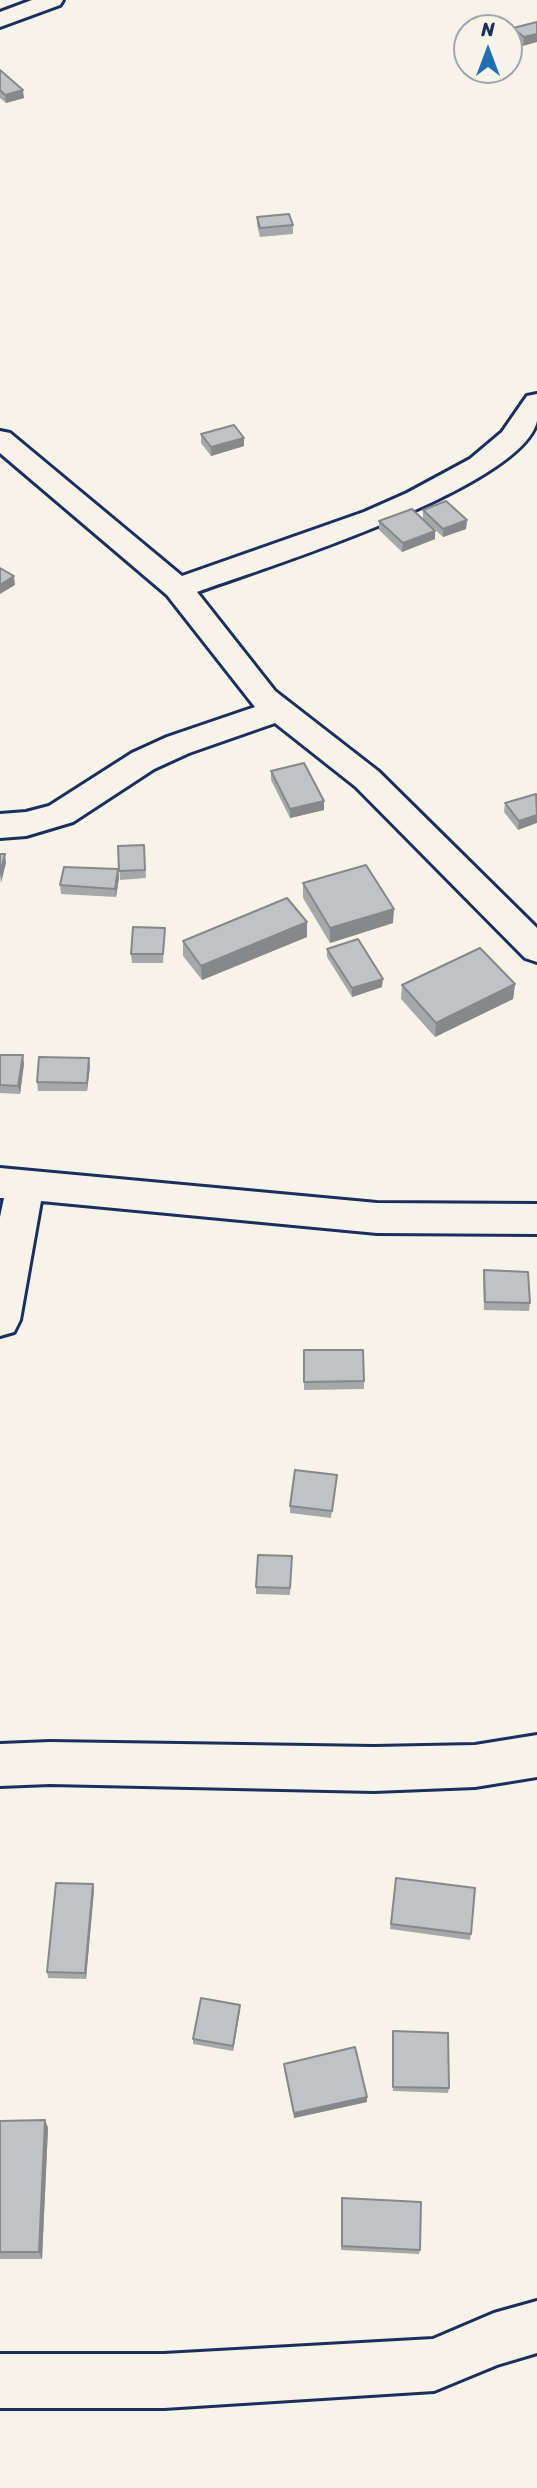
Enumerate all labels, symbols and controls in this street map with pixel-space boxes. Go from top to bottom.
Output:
text: N [481,13,495,46]
north arrow [453,14,523,84]

